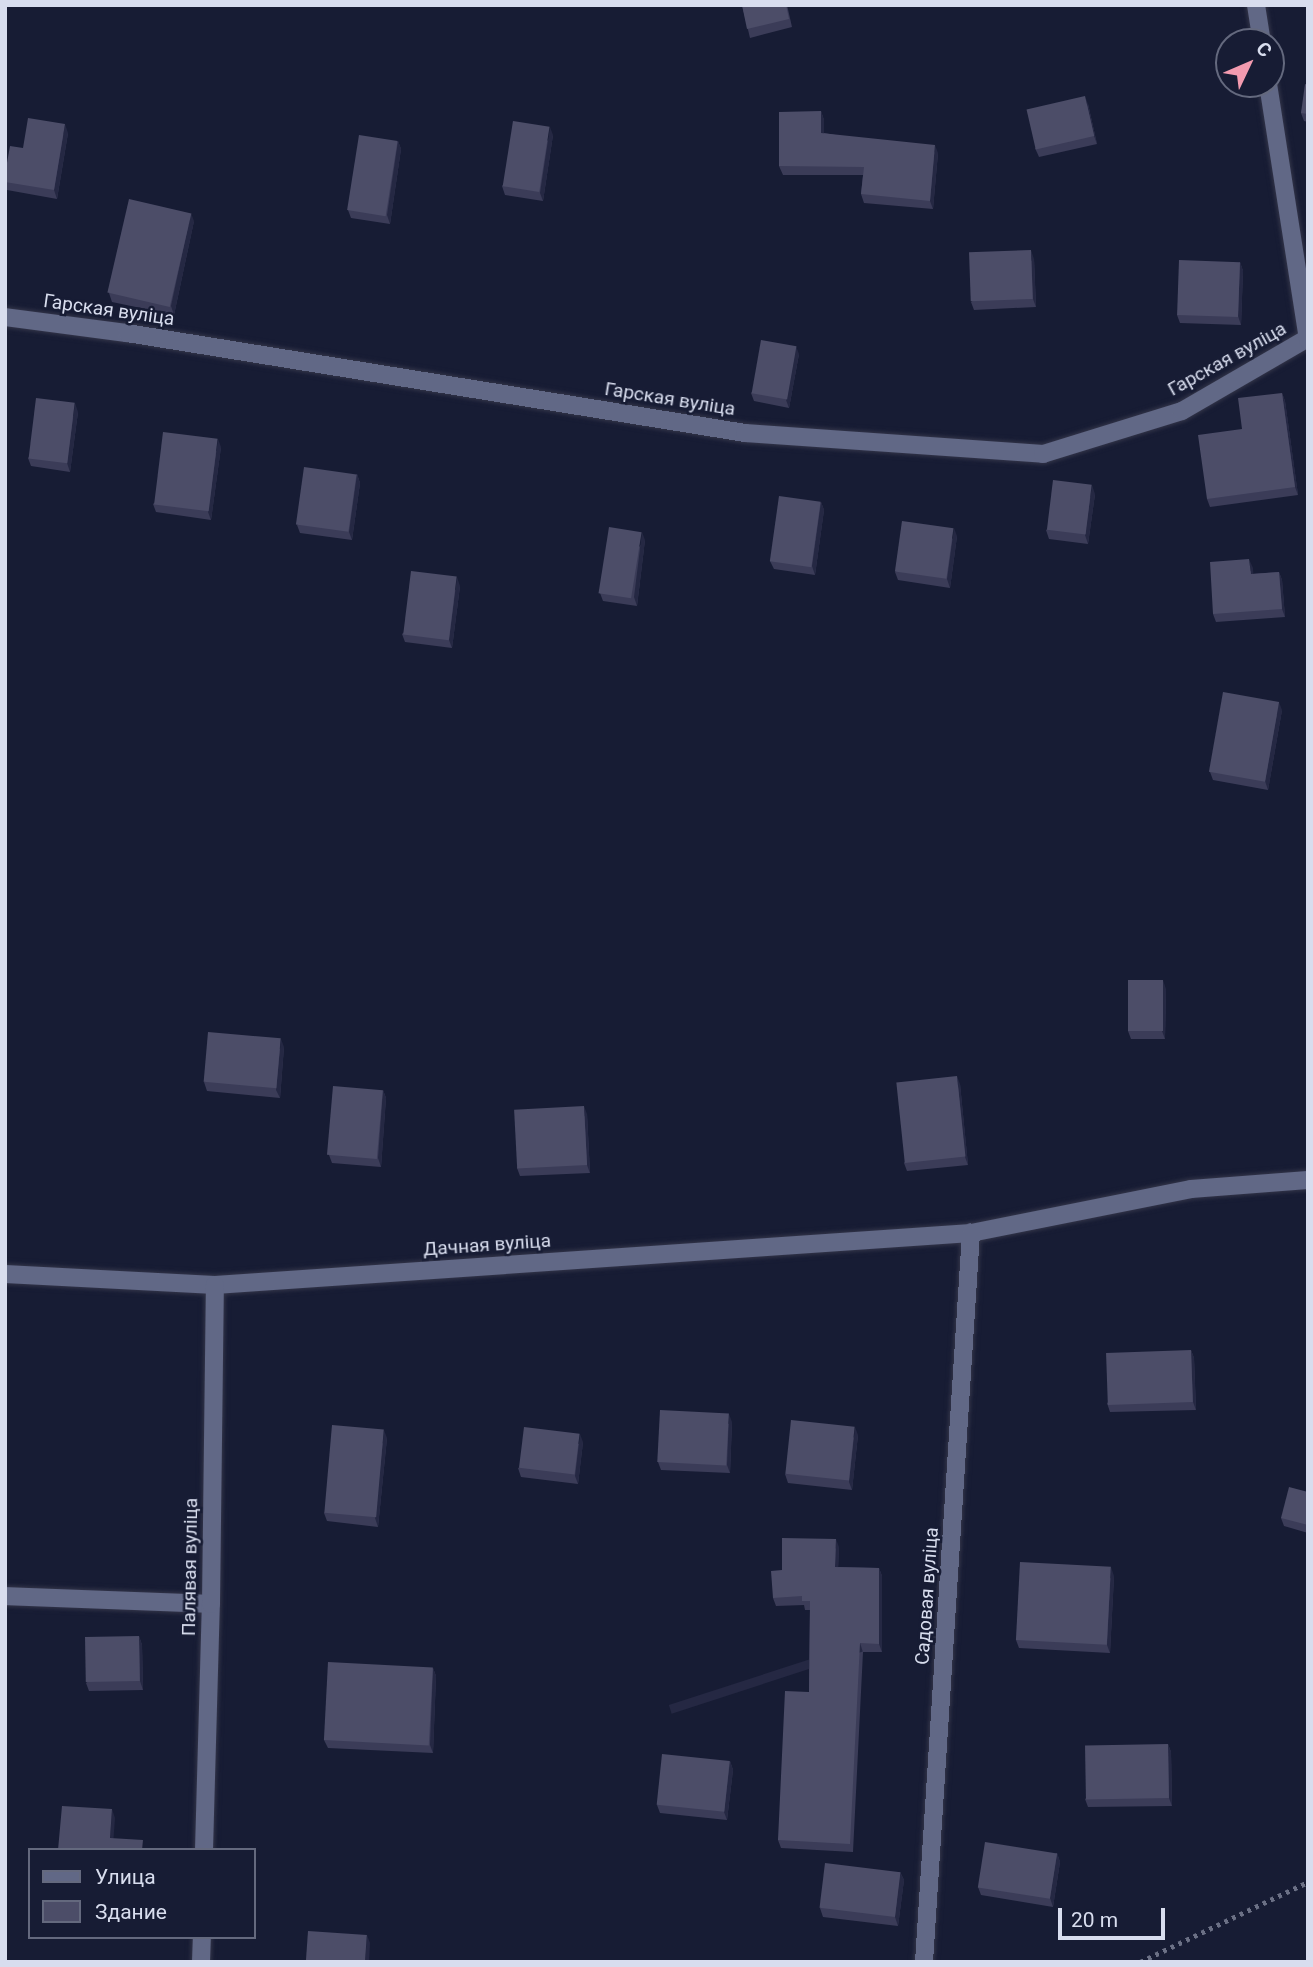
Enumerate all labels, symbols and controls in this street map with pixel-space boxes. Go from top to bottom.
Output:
north arrow [1215,28,1285,98]
text: С [1251,37,1277,62]
street label: Гарская вуліца [42,290,176,330]
street label: Гарская вуліца [1164,317,1290,401]
street label: Гарская вуліца [603,377,737,421]
street label: Дачная вуліца [422,1229,552,1261]
street label: Палявая вуліца [177,1498,203,1636]
street label: Садовая вуліца [911,1526,943,1666]
legend [28,1848,256,1939]
text: Улица [95,1865,156,1889]
scale bar [1061,1894,1168,1938]
text: Здание [95,1900,167,1924]
text: 20 m [1071,1908,1118,1932]

